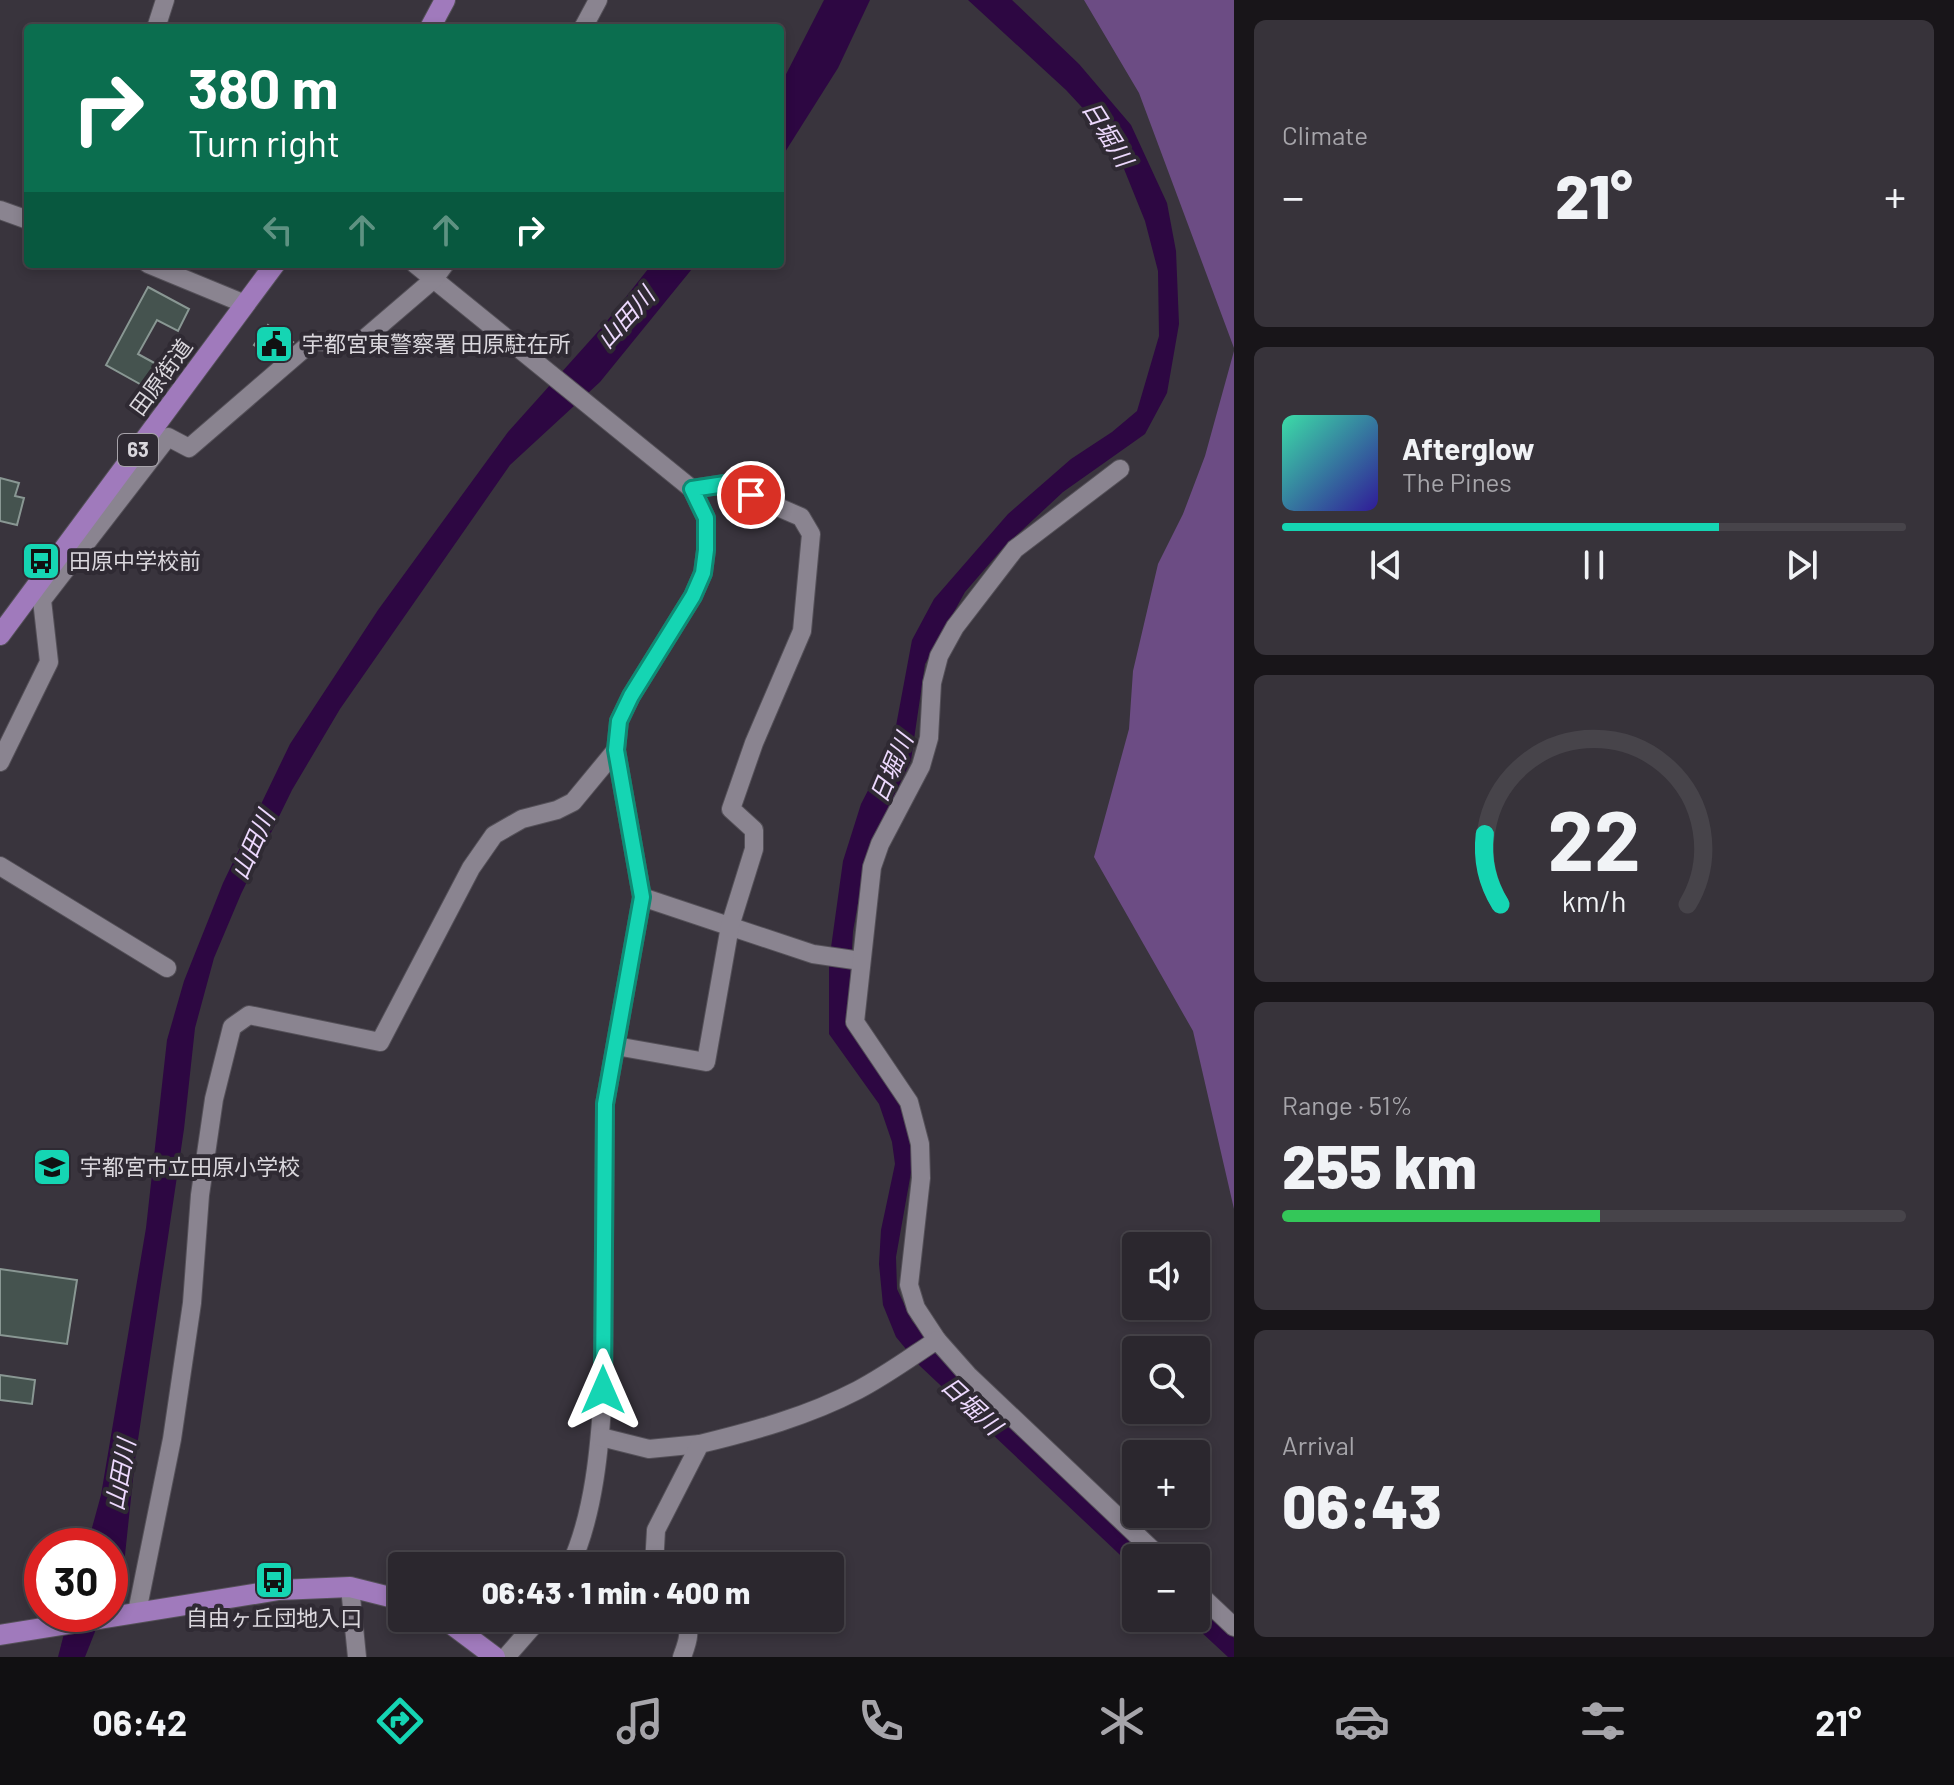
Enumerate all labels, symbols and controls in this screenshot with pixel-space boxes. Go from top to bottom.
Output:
text: 380 m [188,53,338,120]
icon: right [56,56,160,160]
water label: 日堀川 [1077,95,1141,174]
text: Climate [1282,119,1368,150]
text: Turn right [188,121,340,164]
text: 21° [1555,159,1633,231]
text: − [1282,169,1304,222]
text: + [1884,169,1906,222]
icon: left [256,208,300,252]
icon: ahead [340,208,384,252]
icon: ahead [424,208,468,252]
icon: right [508,208,552,252]
water label: 山田川 [590,278,662,353]
public building icon: 宇都宮東警察署 田原駐在所 [253,323,295,365]
place label: 宇都宮東警察署 田原駐在所 [302,330,570,356]
street label: 田原街道 [124,333,197,420]
text: Afterglow [1402,430,1535,466]
road number: 63 [118,434,158,466]
pin [717,461,785,529]
text: The Pines [1402,466,1512,497]
icon: arrive [729,473,773,517]
bus stop icon: 田原中学校前 [20,540,62,582]
icon: previous [1364,543,1408,587]
icon: pause [1572,543,1616,587]
icon: next [1780,543,1824,587]
place label: 田原中学校前 [69,547,201,573]
water label: 日堀川 [863,726,919,806]
text: 22 [1547,787,1641,887]
water label: 山田川 [224,803,281,883]
text: km/h [1562,883,1626,918]
text: Range · 51% [1282,1089,1413,1120]
text: 255 km [1282,1129,1477,1201]
school or university icon: 宇都宮市立田原小学校 [31,1146,73,1188]
place label: 宇都宮市立田原小学校 [80,1153,300,1179]
map controls [1122,1232,1210,1632]
button: sound [1122,1232,1210,1320]
button: search [1122,1336,1210,1424]
position arrow [561,1348,645,1432]
water label: 日堀川 [936,1370,1010,1442]
text: Arrival [1282,1429,1355,1460]
water label: 山田川 [99,1434,141,1513]
button: + [1122,1440,1210,1528]
text: 06:43 [1282,1469,1442,1541]
speed limit sign: 30 [24,1528,128,1632]
button: − [1122,1544,1210,1632]
bus stop icon: 自由ヶ丘団地入口 [253,1559,295,1601]
text: 06:43 · 1 min · 400 m [482,1574,750,1610]
place label: 自由ヶ丘団地入口 [186,1604,362,1630]
icon: directions [372,1693,428,1749]
icon: music [612,1693,668,1749]
icon: phone [853,1693,909,1749]
icon: climate [1094,1693,1150,1749]
icon: car [1334,1693,1390,1749]
icon: filters [1575,1693,1631,1749]
text: 06:42 [92,1700,187,1743]
text: 21° [1815,1700,1862,1743]

